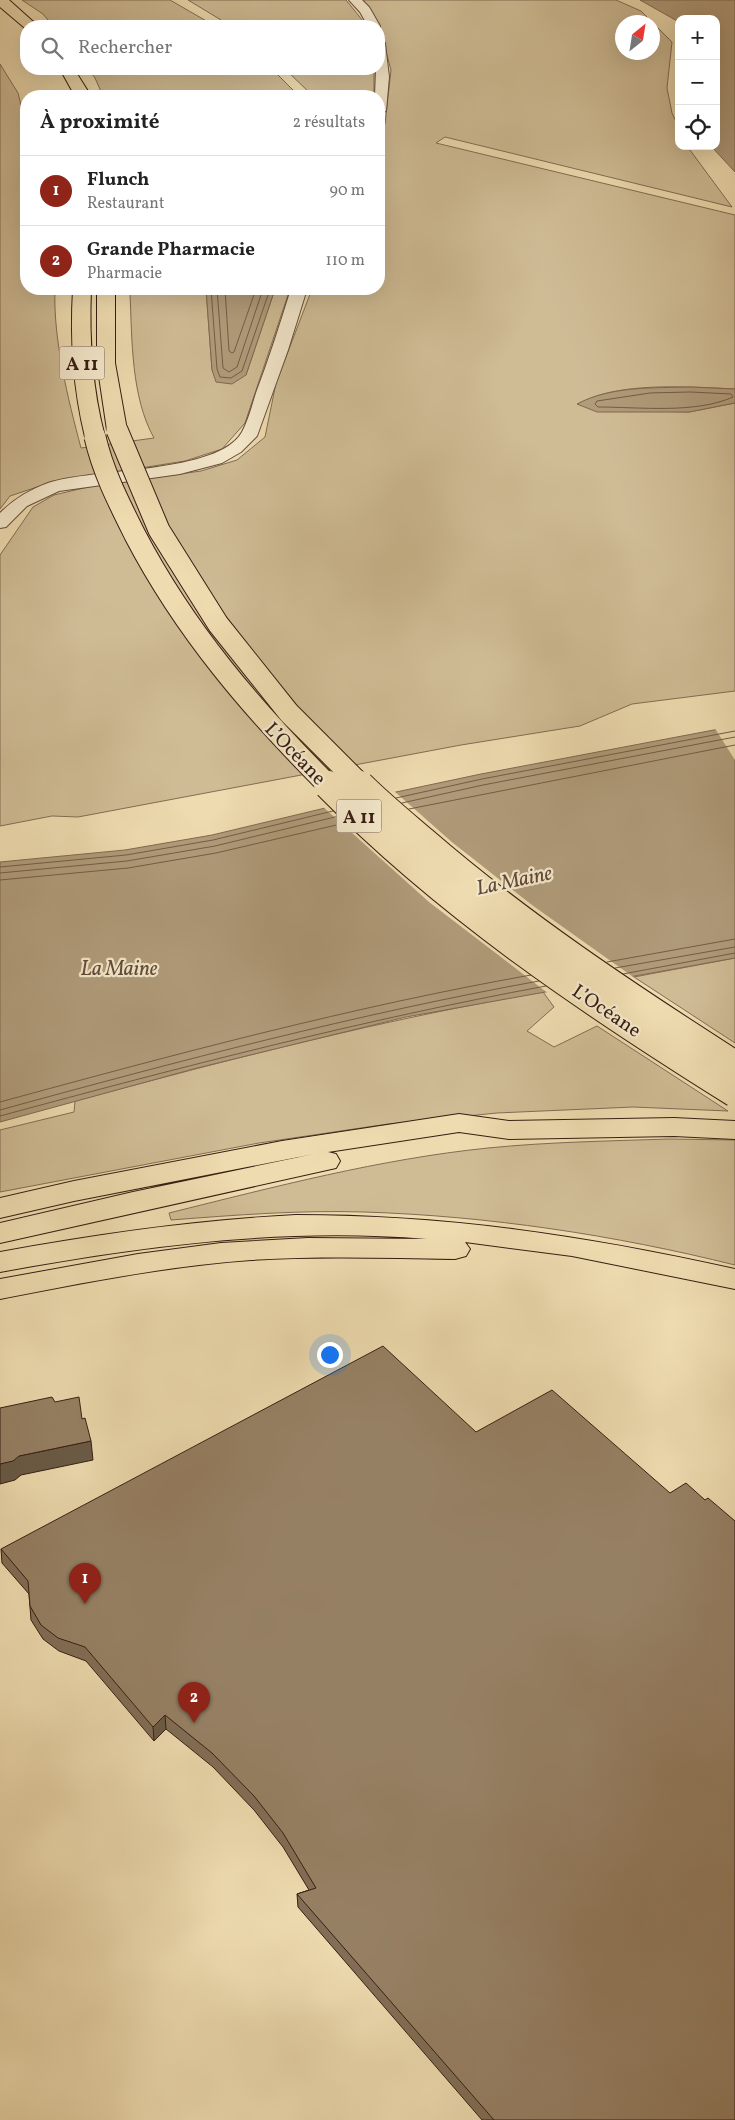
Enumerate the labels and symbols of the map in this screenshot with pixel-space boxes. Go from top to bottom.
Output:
north arrow [615,15,660,60]
road number: A 11 [59,346,104,379]
street label: L’Océane [257,717,332,792]
road number: A 11 [336,799,382,832]
water label: La Maine [474,859,555,904]
water label: La Maine [81,955,158,984]
street label: L’Océane [566,978,646,1045]
your location [317,1342,343,1368]
pin: 1 [69,1563,101,1604]
pin: 2 [178,1682,210,1723]

